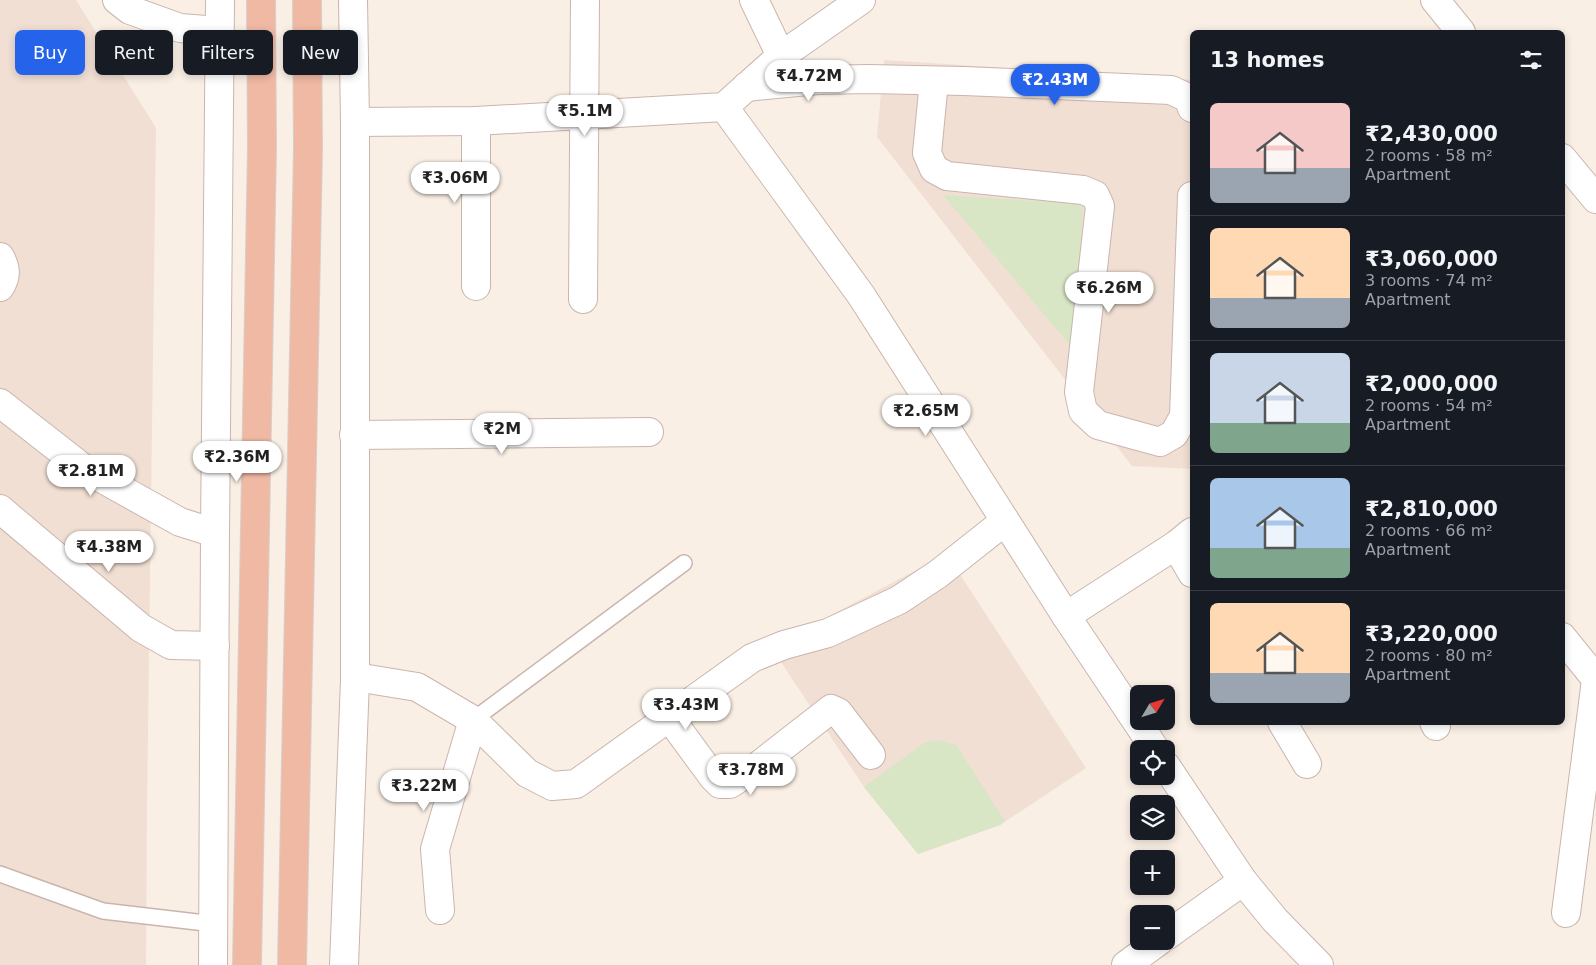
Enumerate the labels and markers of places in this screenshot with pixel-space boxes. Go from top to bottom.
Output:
pin: ₹4.72M [768,59,850,102]
pin: ₹2.43M [1014,64,1096,106]
pin: ₹5.1M [550,94,620,137]
pin: ₹3.06M [414,162,496,204]
pin: ₹6.26M [1068,272,1150,314]
pin: ₹2.65M [885,394,967,437]
pin: ₹2M [478,412,526,455]
pin: ₹2.36M [196,440,278,483]
pin: ₹2.81M [50,454,132,497]
pin: ₹4.38M [68,530,150,573]
pin: ₹3.43M [645,688,727,731]
pin: ₹3.78M [710,754,792,796]
pin: ₹3.22M [383,770,465,812]

